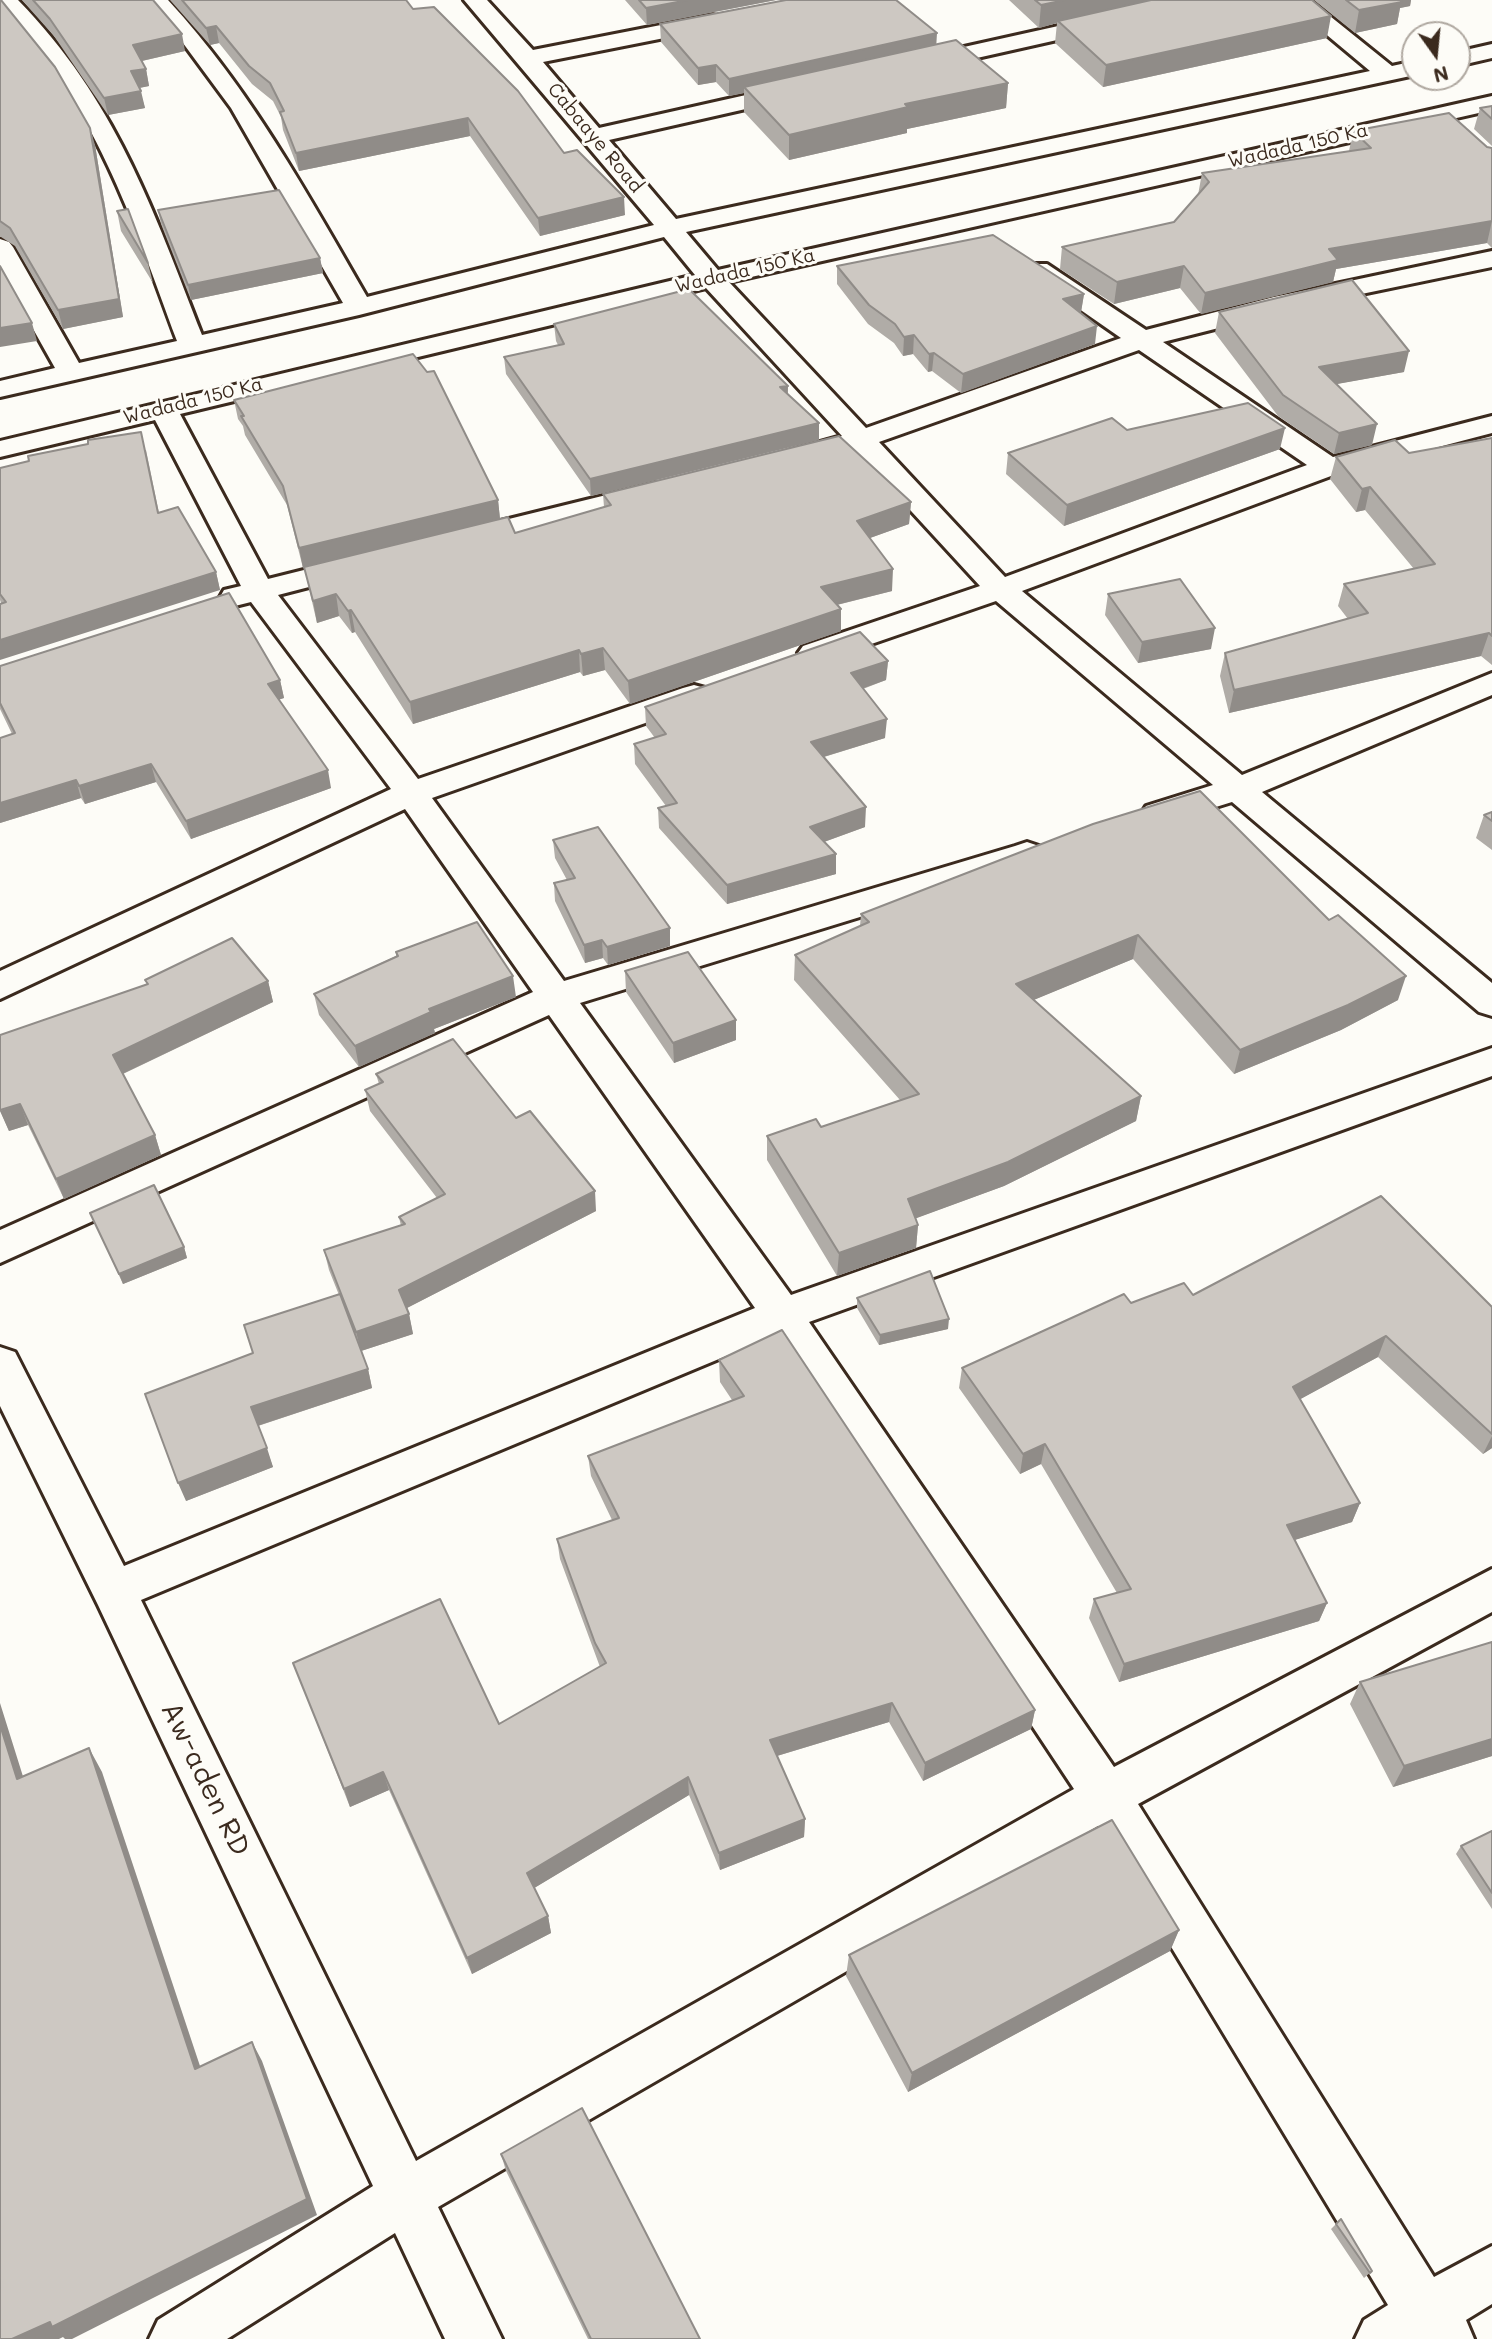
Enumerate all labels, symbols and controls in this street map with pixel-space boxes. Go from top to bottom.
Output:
north arrow [1401,21,1471,91]
text: N [1431,61,1451,89]
street label: Cabaaye Road [542,78,648,198]
street label: Wadada 150 Ka [1226,119,1370,173]
street label: Wadada 150 Ka [673,244,817,298]
street label: Wadada 150 Ka [121,373,265,429]
street label: Aw-aden RD [153,1697,257,1861]

